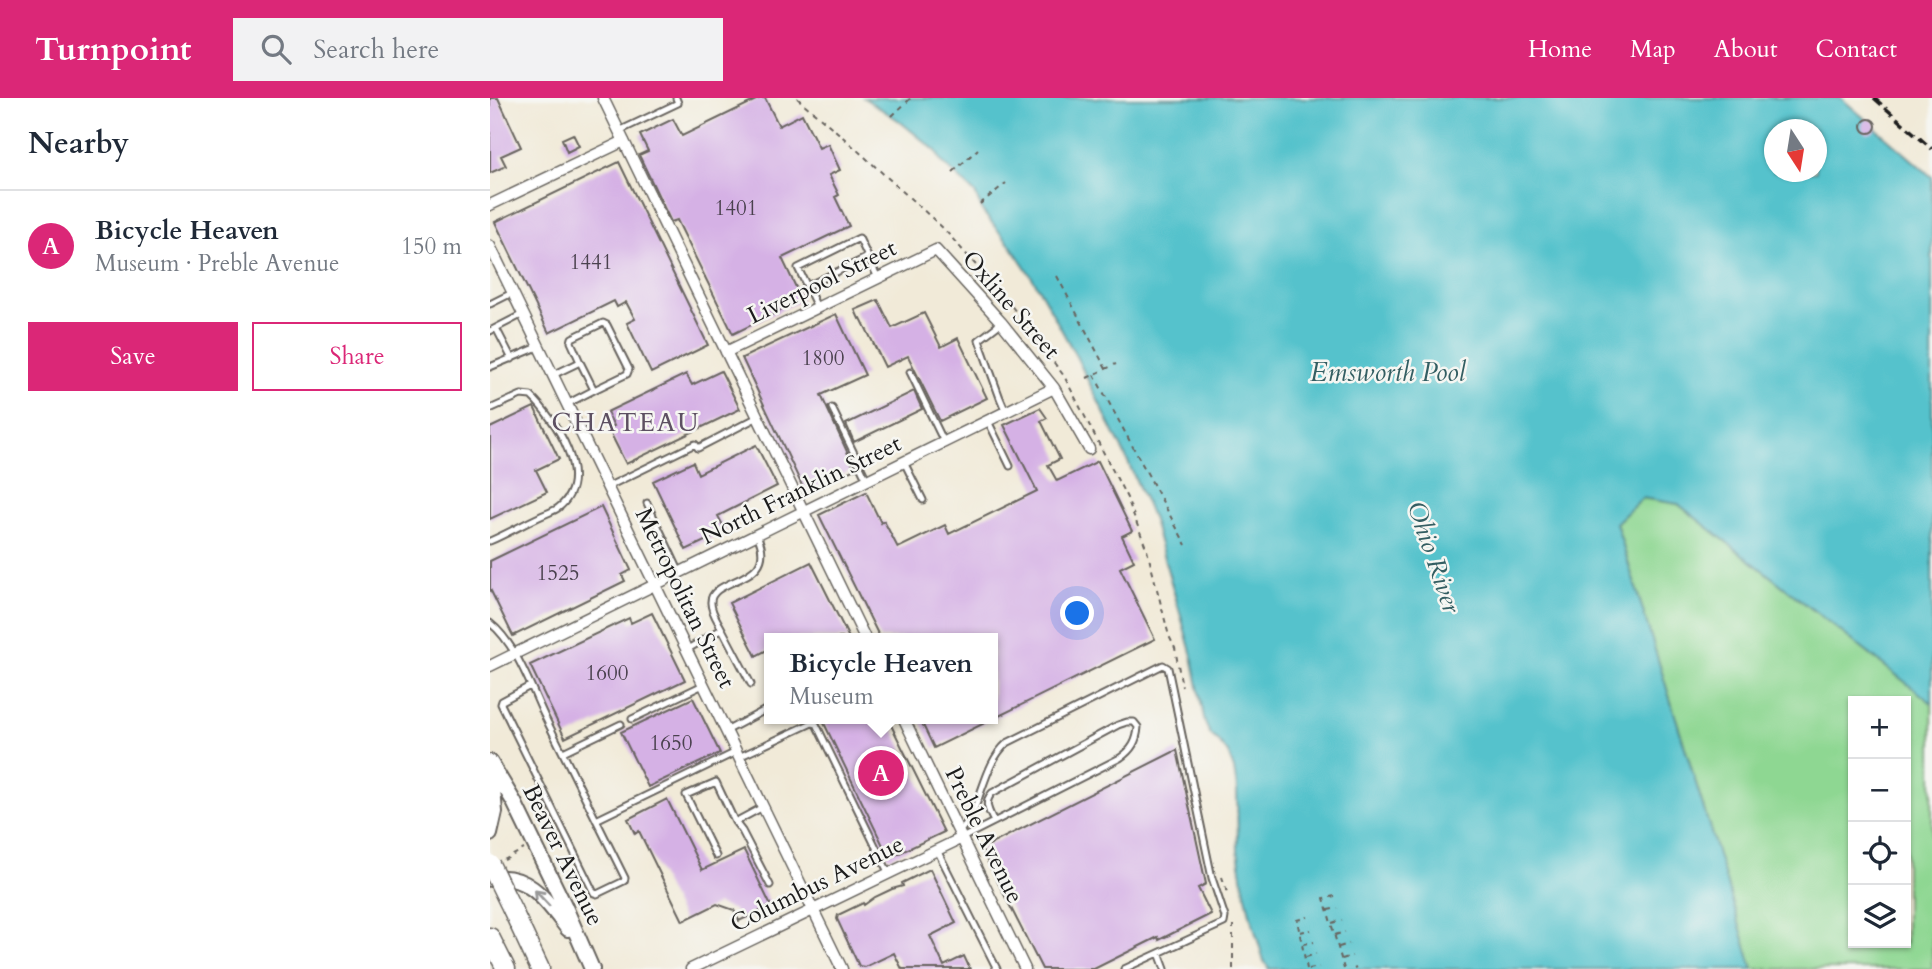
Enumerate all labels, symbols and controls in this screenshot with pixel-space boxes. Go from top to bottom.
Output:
search box [233,18,723,81]
text: Turnpoint [35,27,191,72]
icon: search [257,30,295,68]
text: Search here [313,32,439,67]
text: Home [1528,33,1592,66]
text: Map [1630,33,1676,66]
text: About [1714,33,1778,66]
text: Contact [1816,33,1897,66]
north arrow [1764,119,1827,182]
text: Nearby [28,123,129,164]
house number: 1401 [714,194,758,223]
text: Bicycle Heaven [95,213,279,248]
text: A [42,231,60,262]
text: 150 m [401,231,462,262]
street label: Liverpool Street [742,231,902,332]
street label: Oxline Street [955,244,1068,367]
text: Museum · Preble Avenue [95,248,340,279]
house number: 1441 [569,248,613,277]
button: Save [28,322,238,391]
button: Share [252,322,462,391]
house number: 1800 [801,344,845,373]
water label: Emsworth Pool [1310,355,1467,390]
district label: CHATEAU [552,405,700,440]
street label: North Franklin Street [695,427,907,553]
water label: Ohio River [1399,497,1470,619]
street label: Metropolitan Street [627,502,743,694]
house number: 1525 [536,559,580,588]
your location [1060,596,1094,630]
popup [764,633,998,724]
text: Bicycle Heaven [789,646,973,681]
house number: 1600 [585,659,629,688]
text: Museum [789,681,874,712]
map controls [1848,696,1911,948]
button: + [1848,696,1911,759]
house number: 1650 [649,729,693,758]
pin: A [858,747,904,799]
button: − [1848,759,1911,822]
street label: Preble Avenue [937,761,1031,909]
street label: Beaver Avenue [514,779,612,931]
button: locate [1848,822,1911,885]
street label: Columbus Avenue [725,828,909,940]
button: layers [1848,885,1911,948]
one-way arrow [534,890,551,907]

